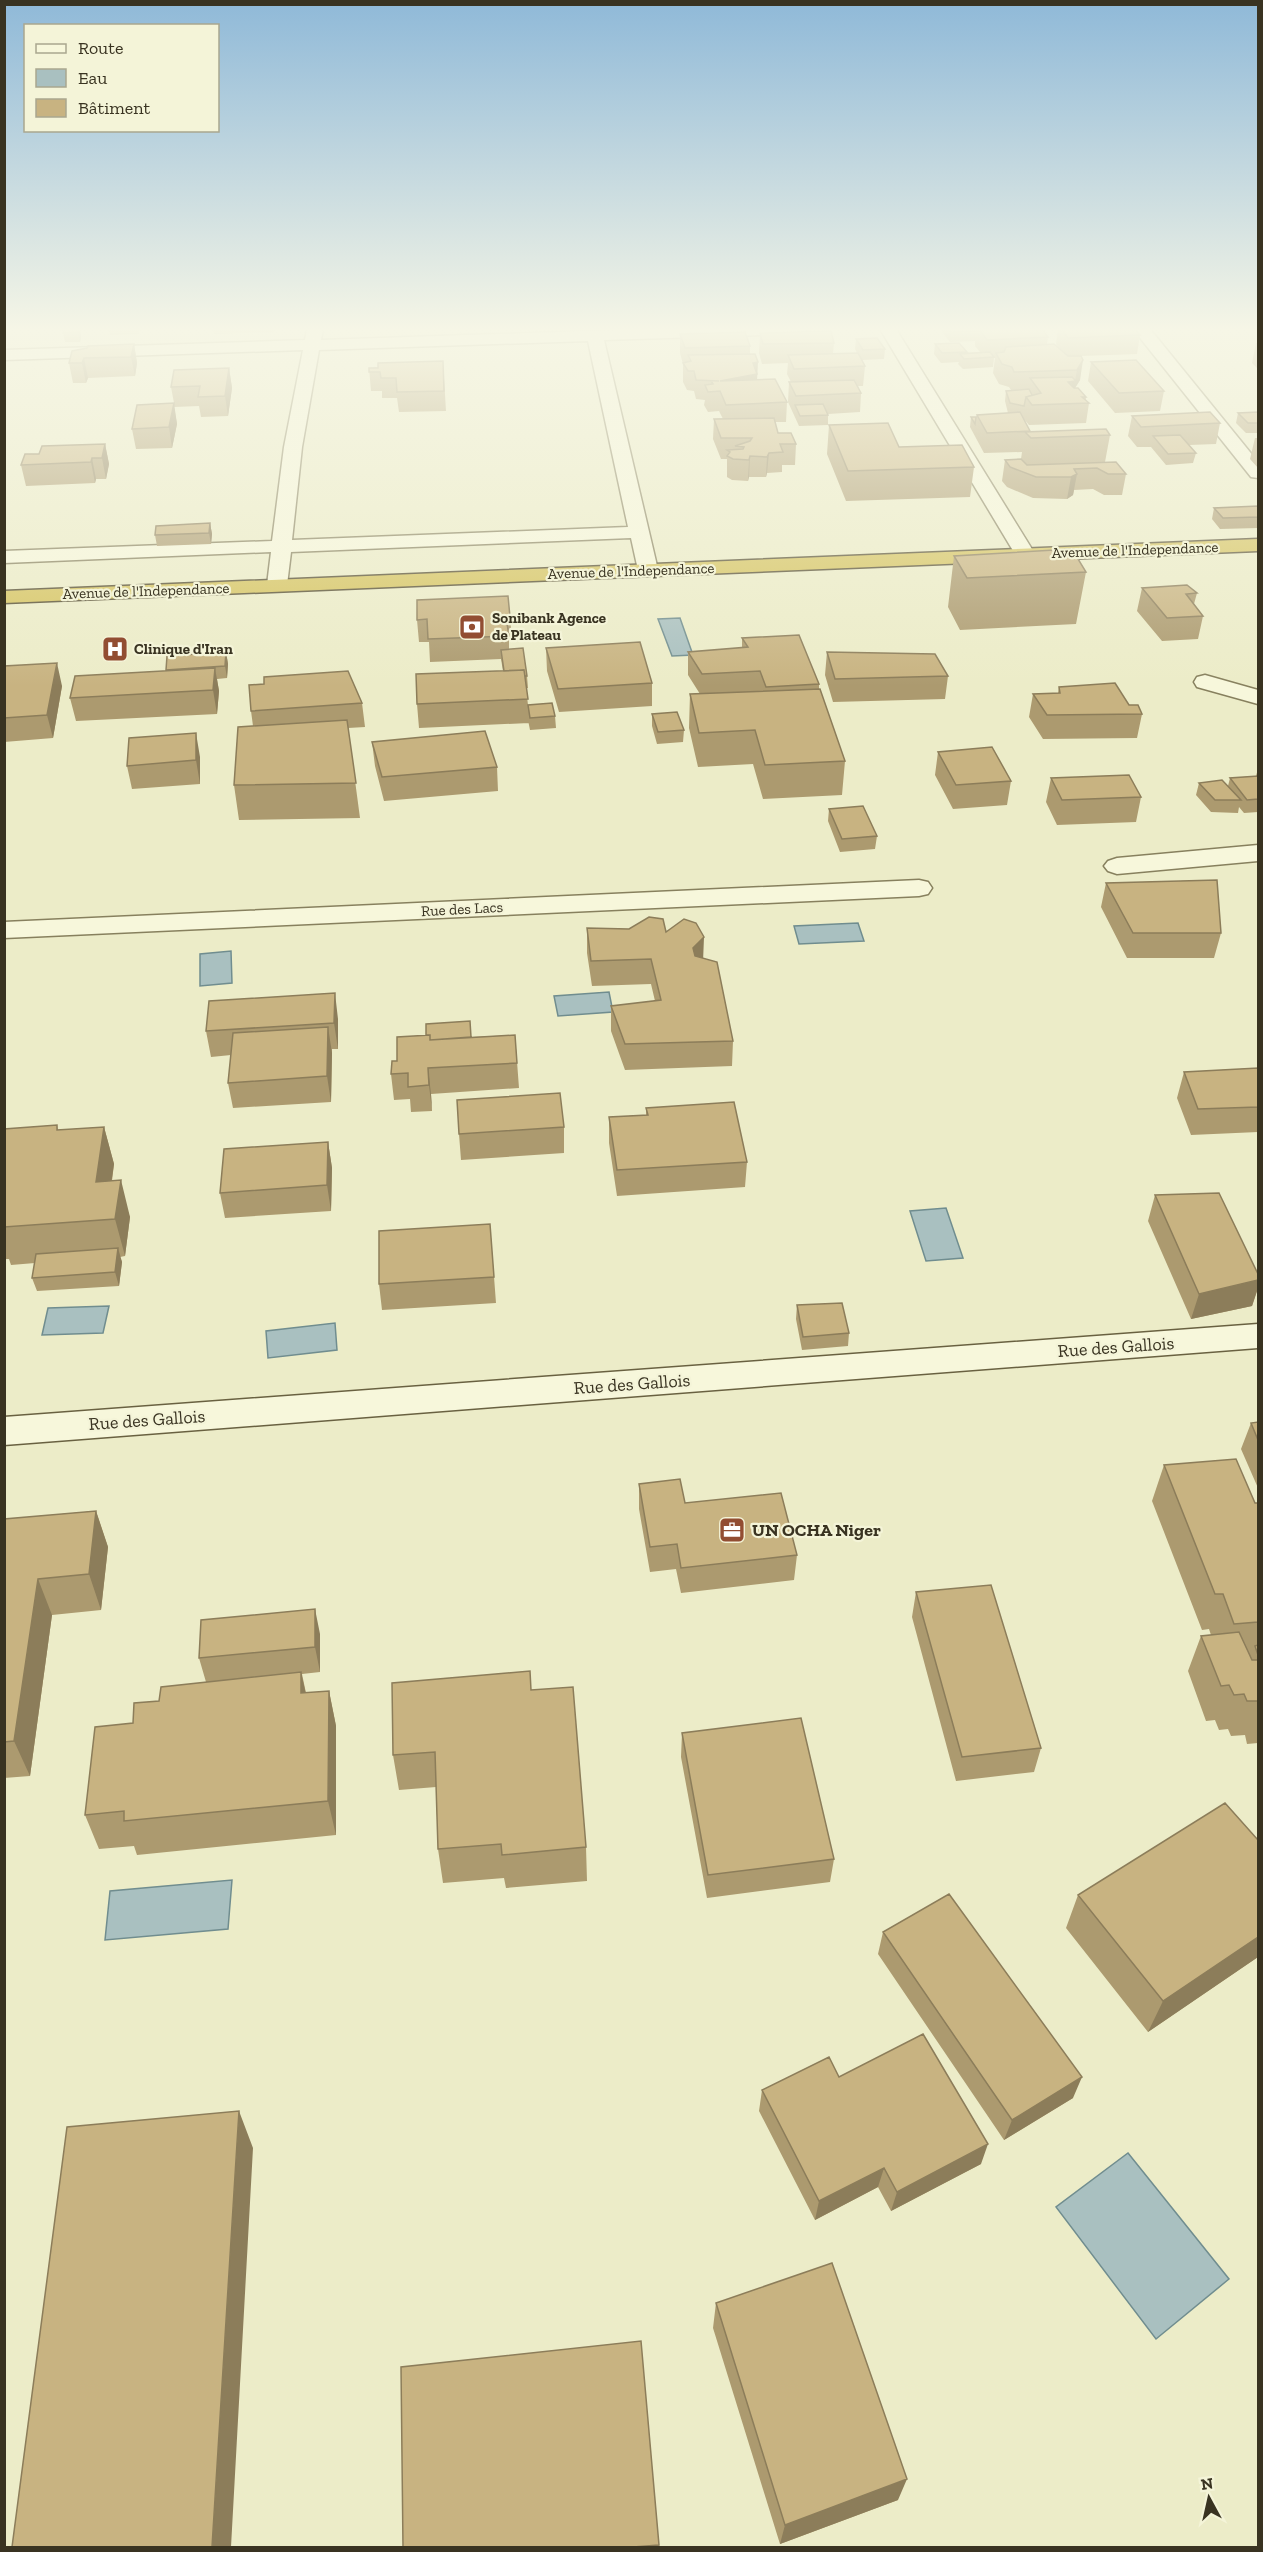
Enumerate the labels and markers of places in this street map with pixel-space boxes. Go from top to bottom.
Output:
place label: Sonibank Agence de Plateau [492,609,606,644]
bank icon: Sonibank Agence de Plateau [457,612,487,642]
hospital icon: Clinique d'Iran [100,634,130,664]
place label: Clinique d'Iran [134,640,233,658]
office icon: UN OCHA Niger [717,1515,747,1545]
place label: UN OCHA Niger [752,1519,881,1541]

